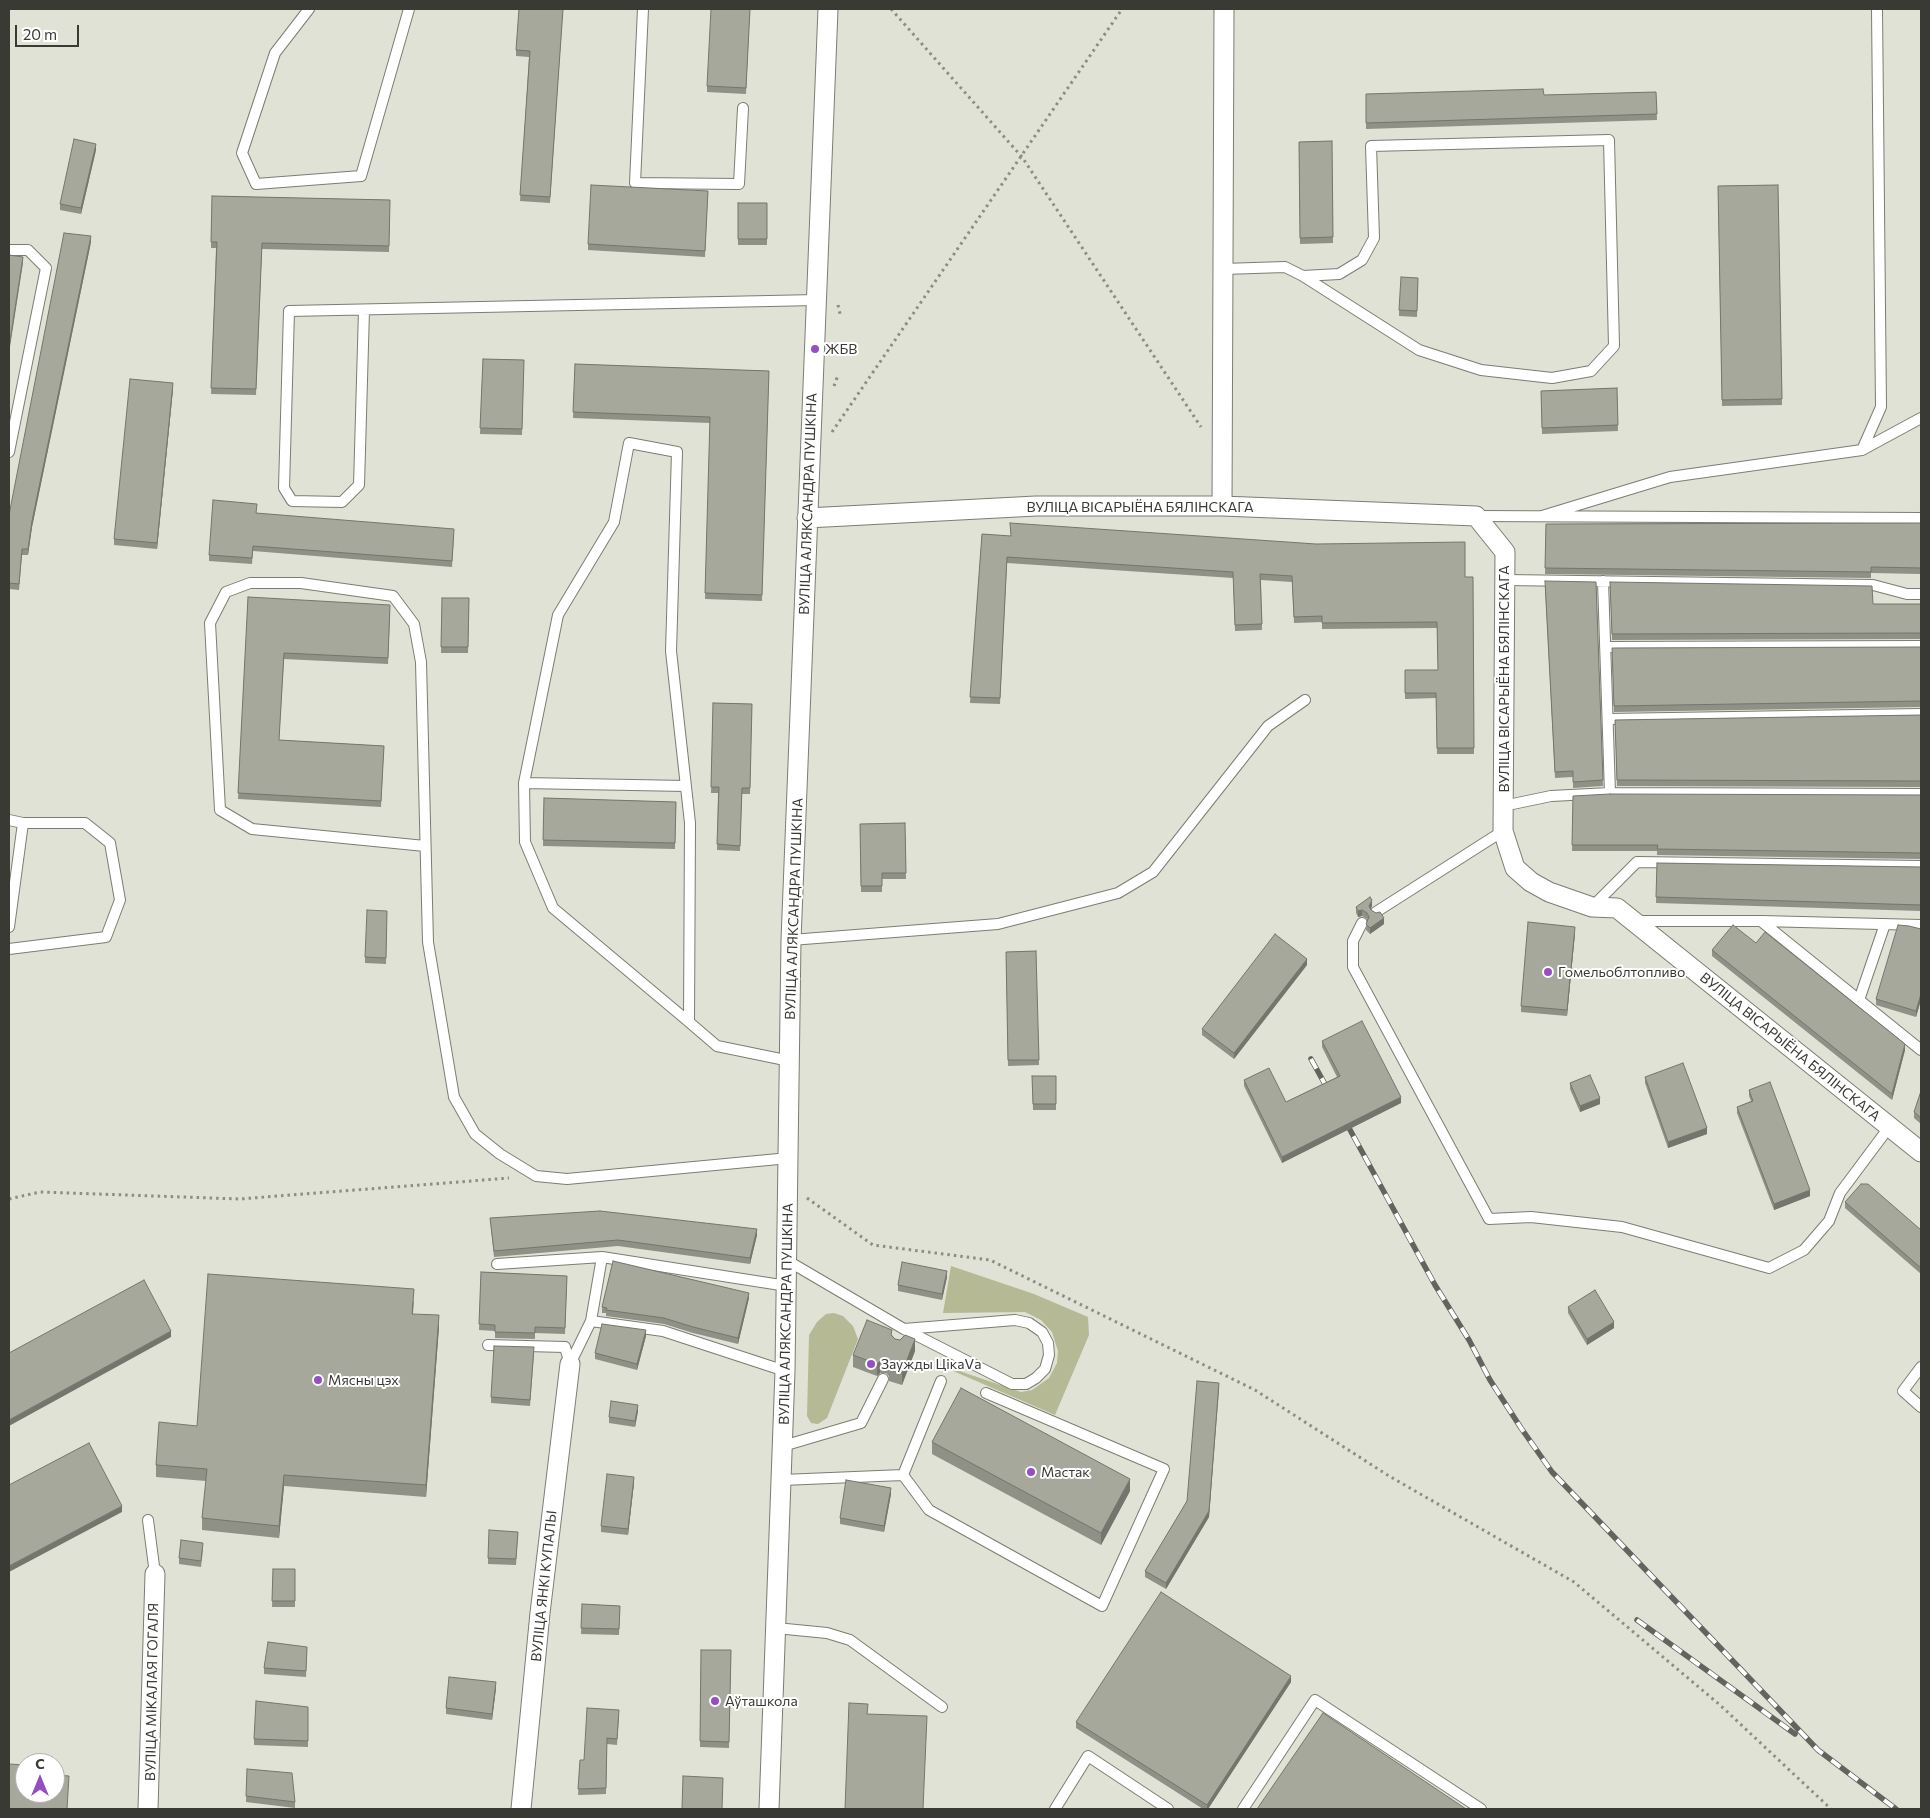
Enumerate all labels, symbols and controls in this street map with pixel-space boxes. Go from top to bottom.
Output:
scale bar [18,15,81,47]
text: 20 m [23,25,57,43]
place label: ЖБВ [825,341,857,357]
marker: ЖБВ [809,343,821,355]
street label: ВУЛІЦА АЛЯКСАНДРА ПУШКІНА [796,393,820,615]
street label: ВУЛІЦА ВІСАРЫЁНА БЯЛІНСКАГА [1026,499,1254,515]
street label: ВУЛІЦА ВІСАРЫЁНА БЯЛІНСКАГА [1496,565,1512,793]
street label: ВУЛІЦА АЛЯКСАНДРА ПУШКІНА [782,798,806,1020]
place label: Гомельоблтопливо [1558,964,1685,980]
marker: Гомельоблтопливо [1542,966,1554,978]
street label: ВУЛІЦА ВІСАРЫЁНА БЯЛІНСКАГА [1696,969,1884,1125]
street label: ВУЛІЦА АЛЯКСАНДРА ПУШКІНА [776,1203,796,1425]
place label: Заужды ЦікаVа [881,1356,981,1372]
marker: Заужды ЦікаVа [865,1358,877,1370]
place label: Мясны цэх [328,1372,399,1388]
marker: Мясны цэх [312,1374,324,1386]
place label: Мастак [1041,1464,1090,1480]
marker: Мастак [1025,1466,1037,1478]
street label: ВУЛІЦА ЯНКІ КУПАЛЫ [528,1509,560,1663]
street label: ВУЛІЦА МІКАЛАЯ ГОГАЛЯ [142,1603,162,1781]
place label: Аўташкола [725,1693,798,1709]
marker: Аўташкола [709,1695,721,1707]
north arrow [15,1753,65,1803]
text: С [35,1755,45,1772]

